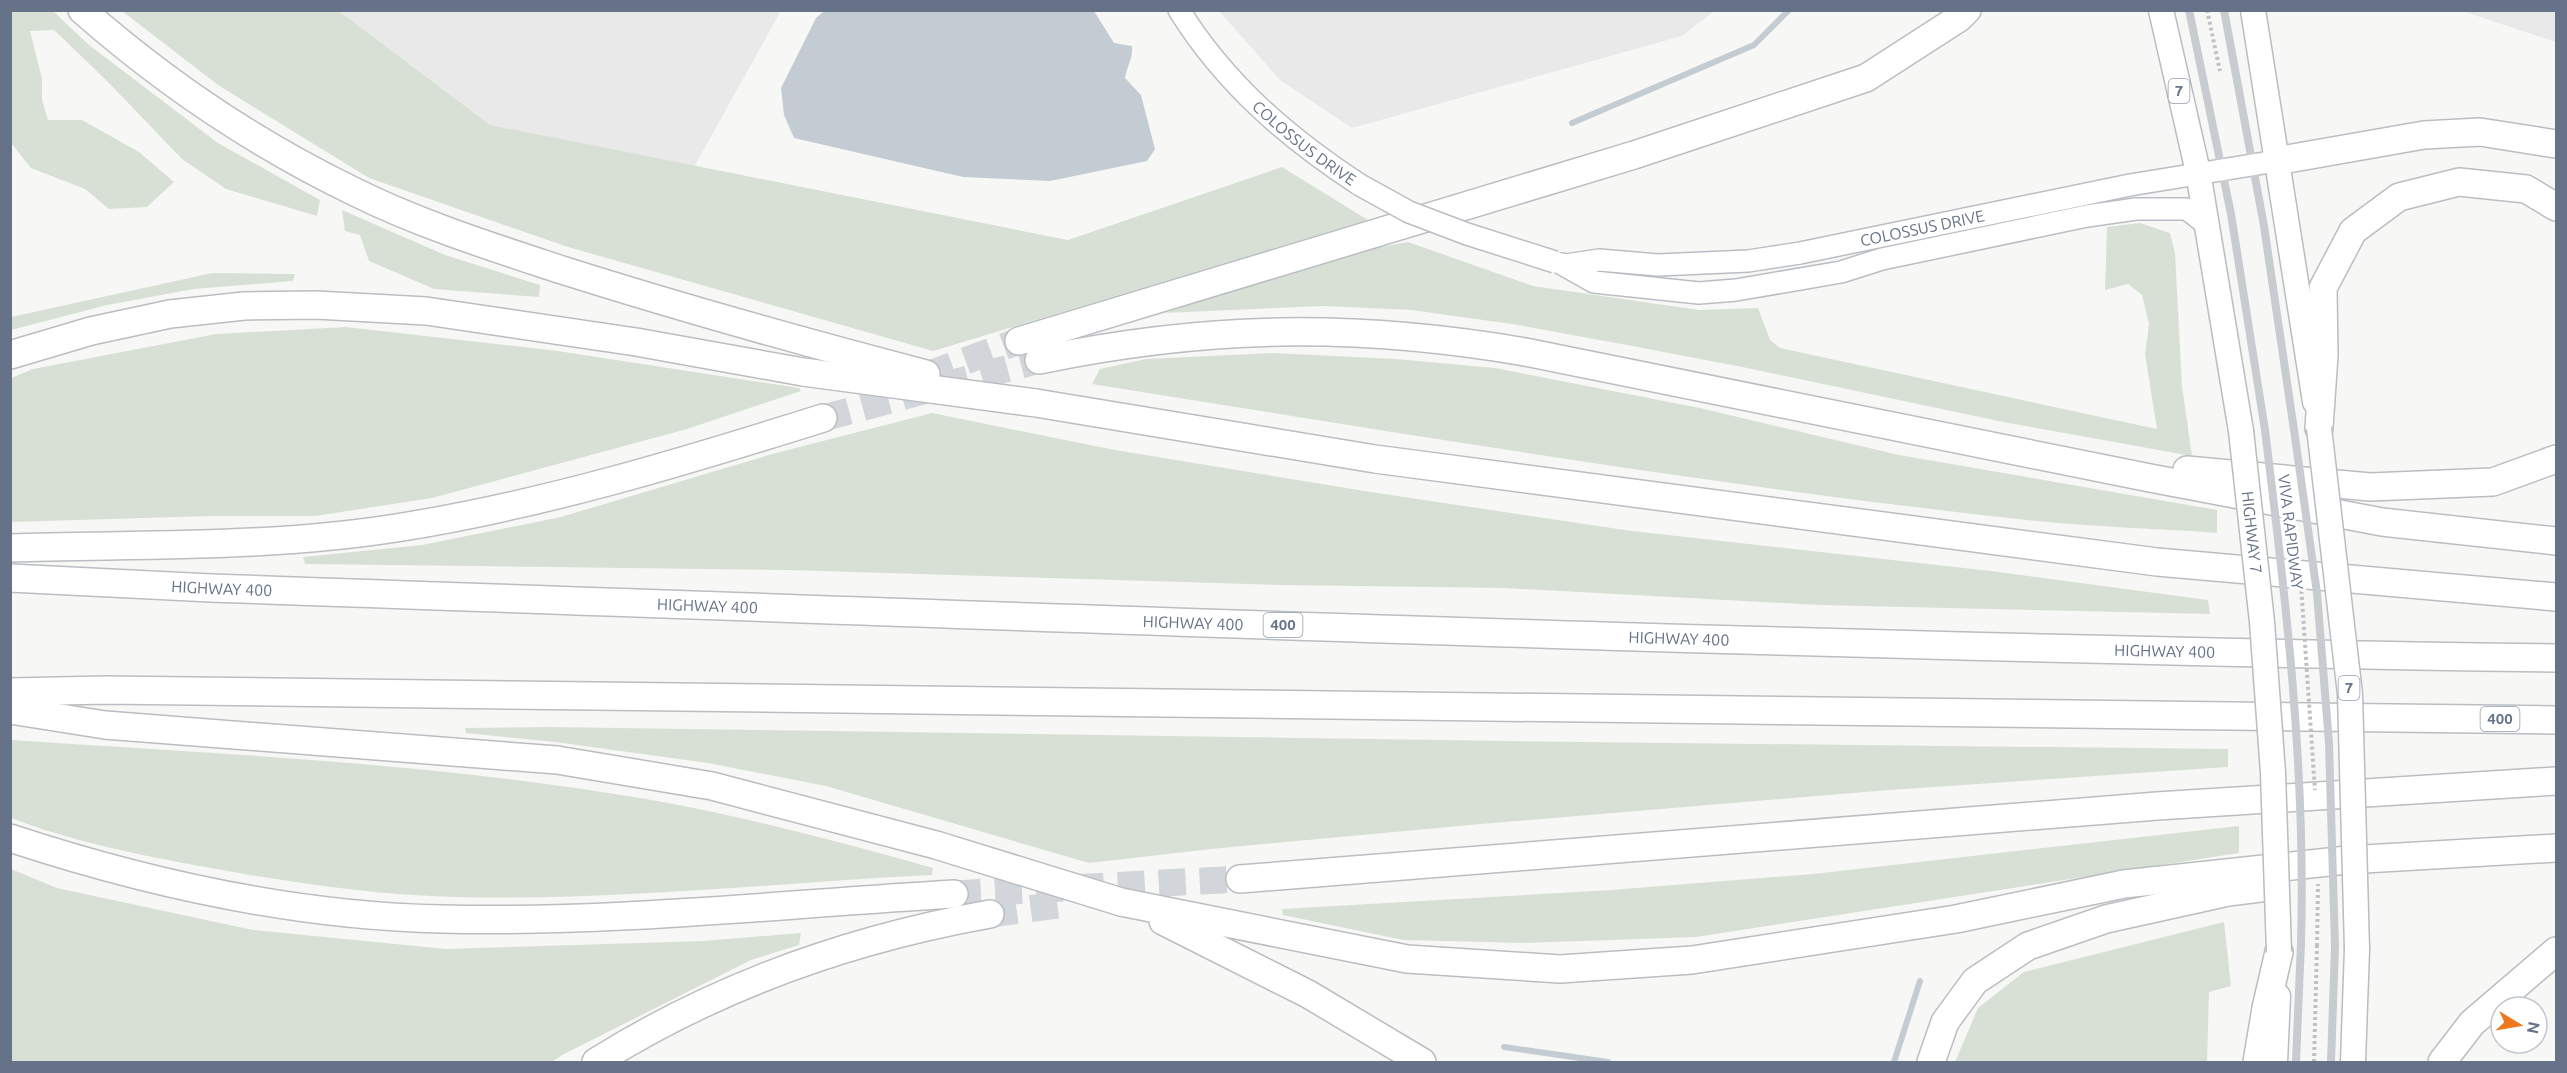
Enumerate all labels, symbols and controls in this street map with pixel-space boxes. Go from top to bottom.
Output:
road number: 7 [2168,79,2190,103]
street label: COLOSSUS DRIVE [1249,97,1359,189]
street label: COLOSSUS DRIVE [1858,206,1986,249]
street label: VIVA RAPIDWAY [2275,473,2307,592]
street label: HIGHWAY 7 [2239,490,2266,575]
street label: HIGHWAY 400 [171,577,273,599]
street label: HIGHWAY 400 [657,595,758,616]
street label: HIGHWAY 400 [1142,612,1244,633]
road number: 400 [1264,613,1302,637]
street label: HIGHWAY 400 [1628,628,1730,649]
street label: HIGHWAY 400 [2114,641,2215,661]
road number: 7 [2338,676,2360,700]
road number: 400 [2480,707,2520,731]
north arrow [2489,995,2549,1055]
text: N [2524,1020,2544,1035]

